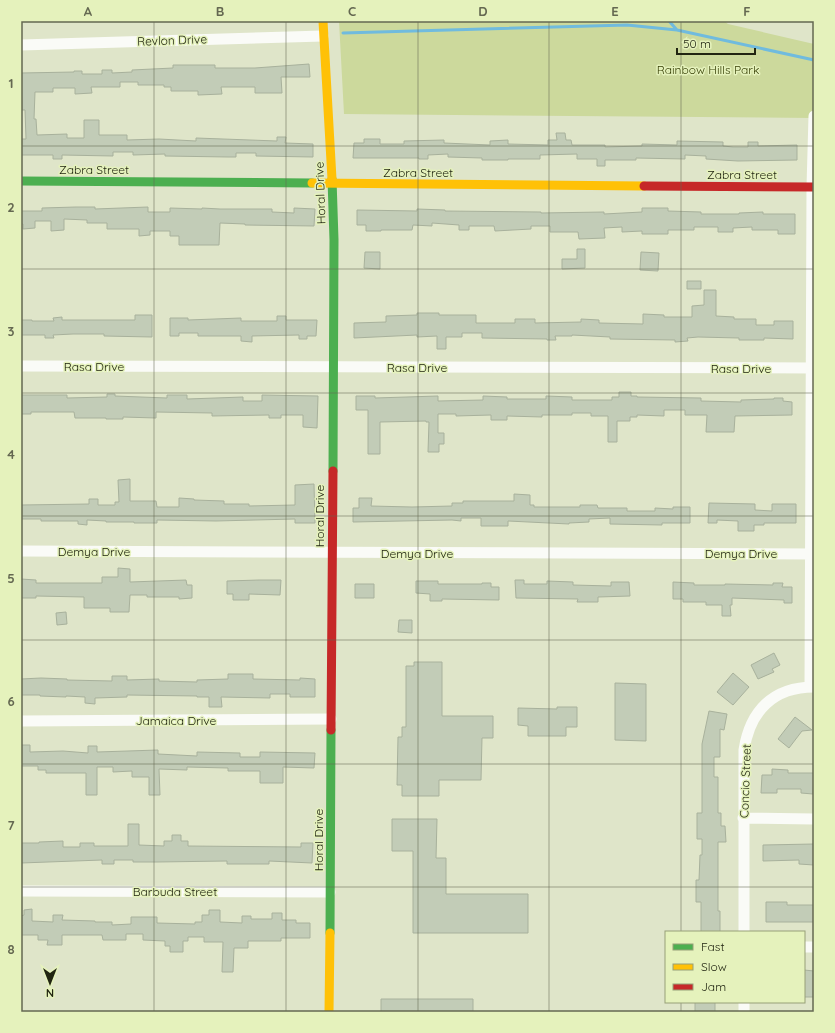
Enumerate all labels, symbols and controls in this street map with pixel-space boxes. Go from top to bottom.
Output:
text: A [84,3,93,19]
text: B [216,3,224,19]
text: C [348,3,356,19]
text: D [478,3,488,19]
text: E [611,3,619,19]
text: F [743,3,751,19]
scale bar [677,30,755,56]
street label: Revlon Drive [137,31,207,49]
text: 50 m [683,36,711,51]
park label: Rainbow Hills Park [657,62,759,77]
text: 1 [8,75,14,91]
street label: Horal Drive [311,161,329,225]
street label: Zabra Street [59,162,129,177]
street label: Zabra Street [383,165,453,180]
street label: Zabra Street [707,167,777,182]
text: 2 [7,199,15,215]
text: 3 [8,323,15,339]
street label: Rasa Drive [64,359,124,374]
street label: Rasa Drive [387,360,447,375]
street label: Rasa Drive [711,361,771,376]
text: 4 [7,446,15,462]
street label: Horal Drive [312,485,327,547]
street label: Demya Drive [58,544,131,559]
street label: Demya Drive [381,546,454,561]
street label: Demya Drive [705,546,778,561]
text: 5 [7,570,15,586]
text: 6 [7,693,15,709]
street label: Jamaica Drive [136,713,216,728]
street label: Concio Street [736,744,754,818]
street label: Horal Drive [311,809,326,871]
text: 7 [7,817,15,833]
street label: Barbuda Street [133,884,217,899]
legend [665,931,805,1003]
text: Fast [701,939,725,954]
text: 8 [7,941,15,957]
text: Slow [701,959,727,974]
north arrow [30,963,70,1003]
text: Jam [701,979,726,994]
text: N [46,986,54,1000]

